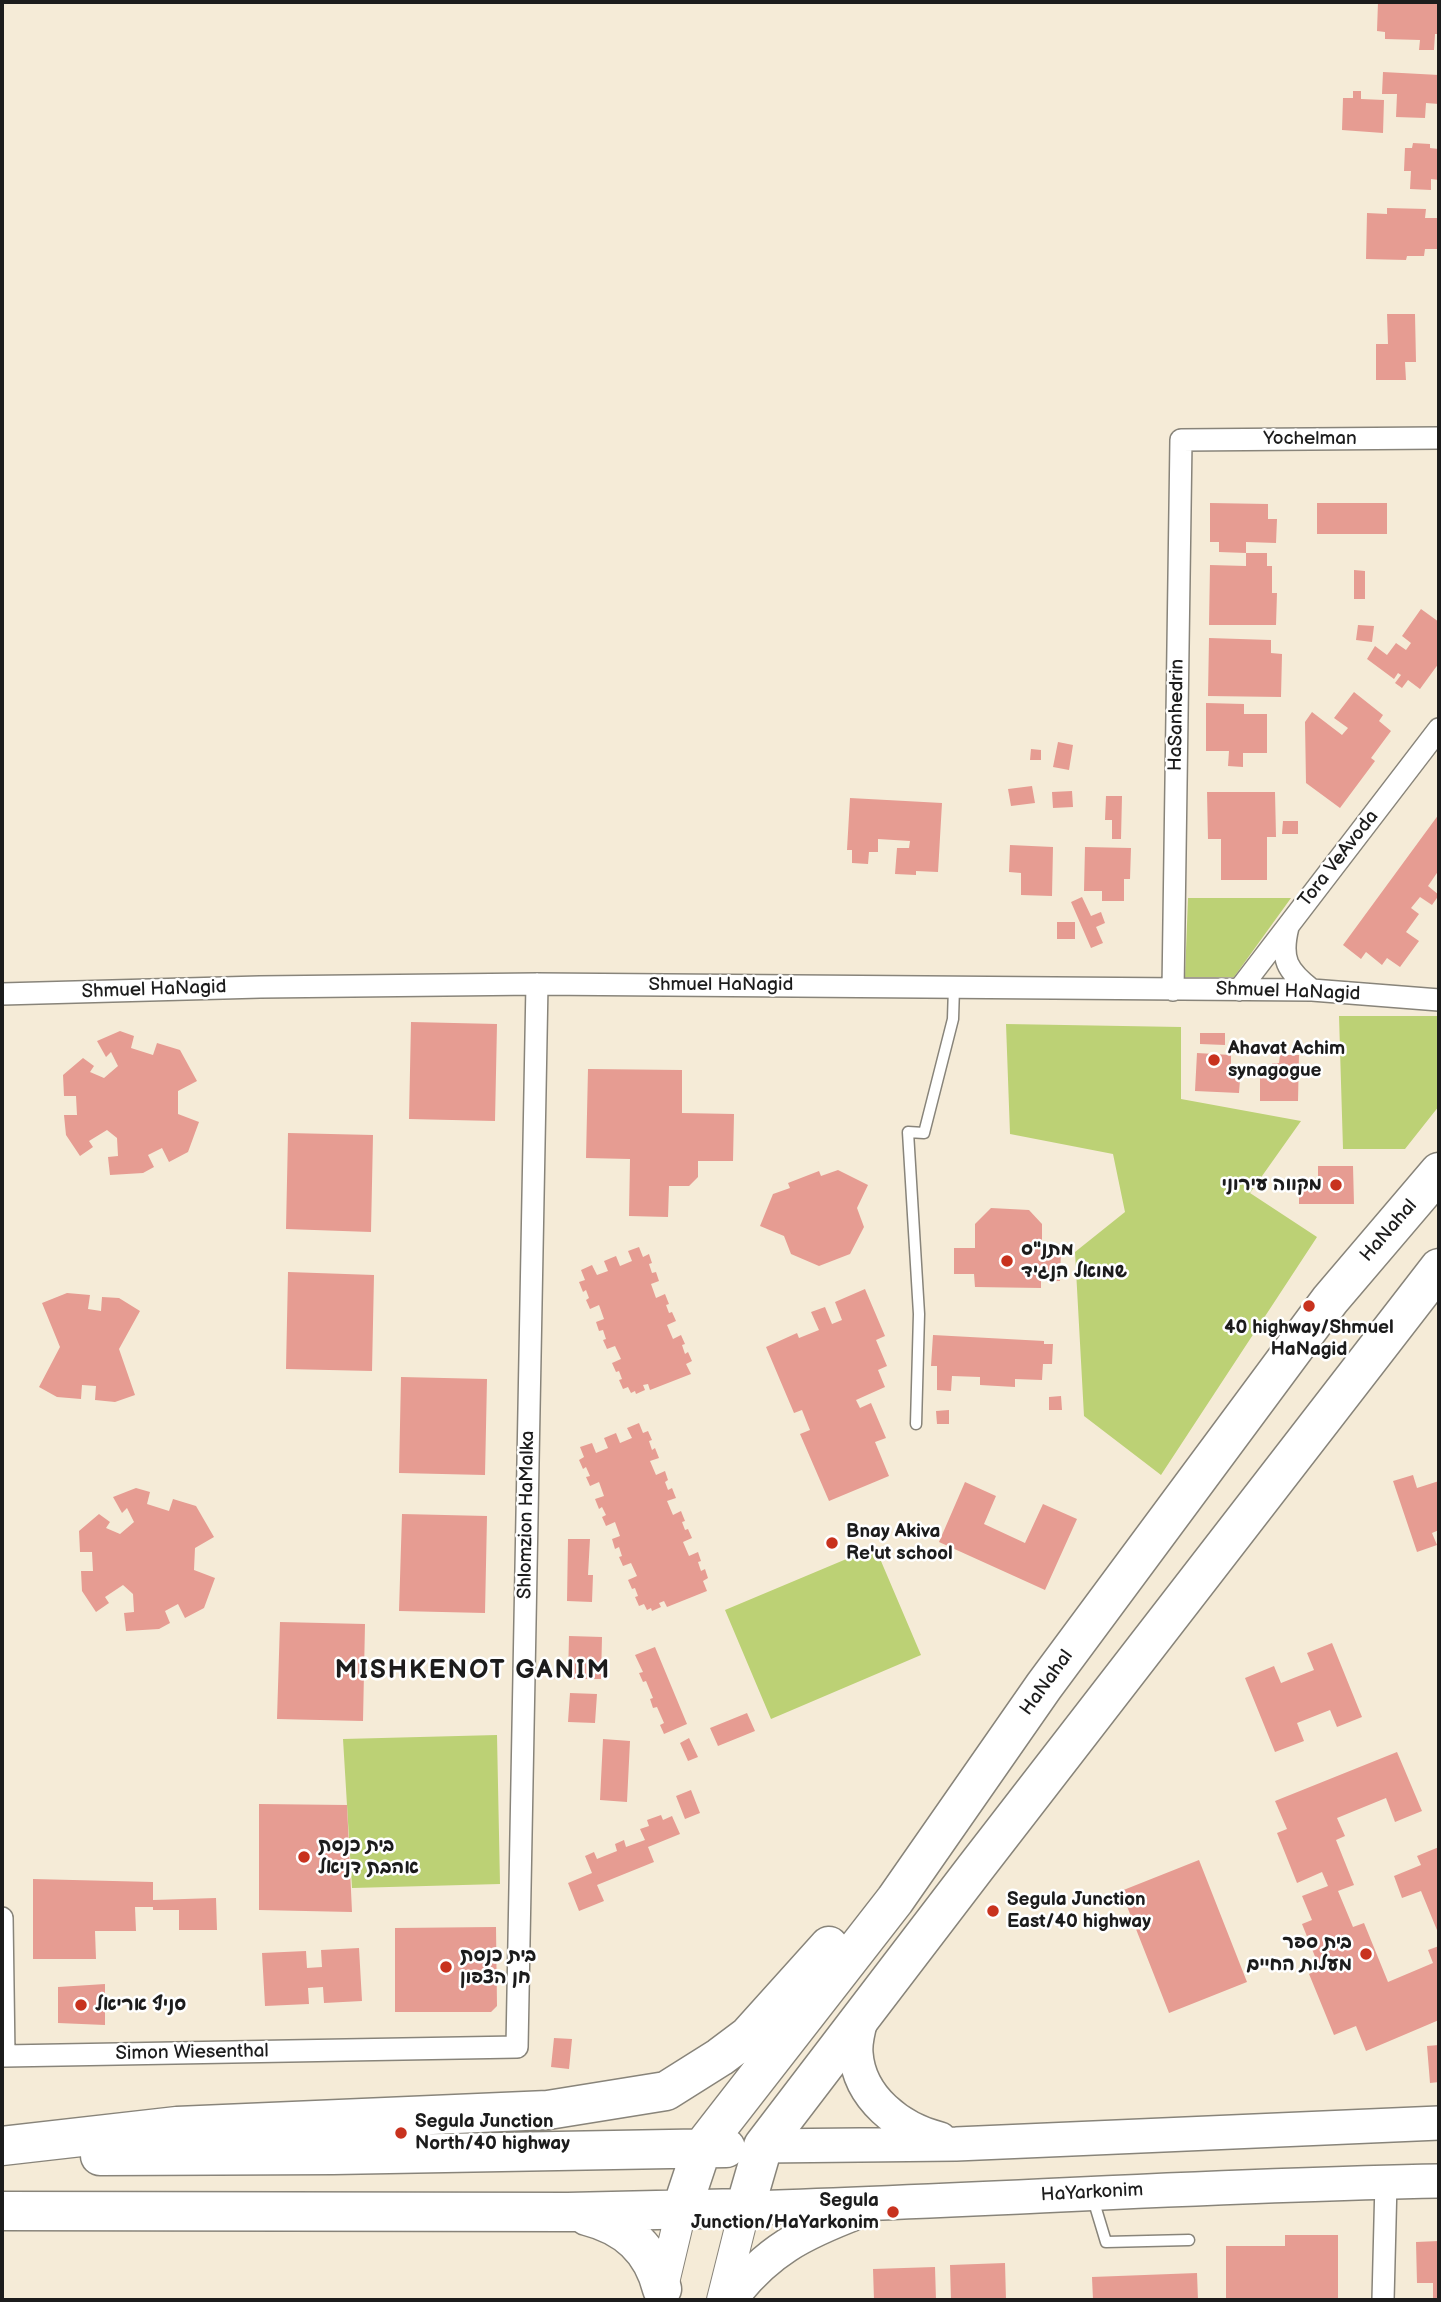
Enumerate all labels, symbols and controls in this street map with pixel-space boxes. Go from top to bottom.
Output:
street label: Yochelman [1263,428,1357,450]
street label: HaSanhedrin [1165,659,1189,771]
street label: Tora VeAvoda [1294,806,1384,912]
street label: Shmuel HaNagid [649,974,793,996]
street label: Shmuel HaNagid [81,976,227,1004]
street label: Shmuel HaNagid [1215,978,1361,1006]
place label: Ahavat Achim synagogue [1228,1038,1345,1082]
marker: Ahavat Achim synagogue [1206,1052,1222,1068]
place label: מקווה עירוני [1222,1174,1322,1196]
marker: מקווה עירוני [1328,1177,1344,1193]
street label: HaNahal [1356,1195,1422,1267]
place label: מתנ"ס שמואל הנגיד [1021,1239,1127,1283]
marker: מתנ"ס שמואל הנגיד [999,1253,1015,1269]
marker: 40 highway/Shmuel HaNagid [1301,1298,1317,1314]
place label: 40 highway/Shmuel HaNagid [1224,1317,1394,1361]
street label: Shlomzion HaMalka [514,1431,540,1599]
place label: Bnay Akiva Re'ut school [846,1521,953,1565]
marker: Bnay Akiva Re'ut school [824,1535,840,1551]
street label: HaNahal [1016,1646,1078,1720]
district label: MISHKENOT GANIM [337,1655,609,1687]
place label: בית כנסת אהבת דניאל [318,1835,419,1879]
marker: בית כנסת אהבת דניאל [296,1849,312,1865]
place label: Segula Junction East/40 highway [1007,1889,1151,1933]
marker: Segula Junction East/40 highway [985,1903,1001,1919]
place label: בית ספר מעלות החיים [1246,1932,1352,1976]
place label: בית כנסת חן הצפון [460,1945,536,1989]
marker: בית ספר מעלות החיים [1358,1946,1374,1962]
marker: בית כנסת חן הצפון [438,1959,454,1975]
place label: סניף אריאל [95,1994,186,2016]
marker: סניף אריאל [73,1997,89,2013]
street label: Simon Wiesenthal [115,2040,269,2066]
place label: Segula Junction North/40 highway [415,2111,570,2155]
marker: Segula Junction North/40 highway [393,2125,409,2141]
street label: HaYarkonim [1040,2179,1144,2207]
place label: Segula Junction/HaYarkonim [691,2190,879,2234]
marker: Segula Junction/HaYarkonim [885,2204,901,2220]

